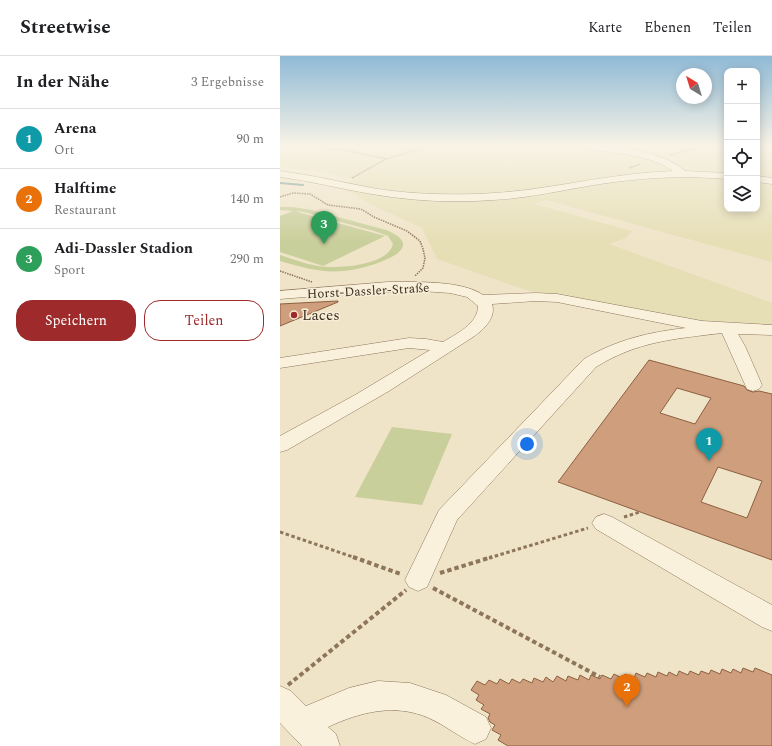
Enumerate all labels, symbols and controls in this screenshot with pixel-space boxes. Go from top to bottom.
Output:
text: Streetwise [20,13,111,42]
text: Karte [588,17,622,38]
text: Ebenen [644,17,691,38]
text: Teilen [713,17,752,38]
north arrow [676,68,712,104]
map controls [724,68,760,212]
button: + [724,68,760,104]
text: In der Nähe [16,69,109,95]
text: 3 Ergebnisse [191,72,264,92]
button: − [724,104,760,140]
text: Arena [54,117,96,140]
text: 1 [25,129,33,149]
text: 90 m [237,129,264,149]
text: Ort [54,140,74,160]
button: locate [724,140,760,176]
button: layers [724,176,760,212]
text: Halftime [54,177,116,200]
text: 2 [25,189,33,209]
text: 140 m [230,189,264,209]
text: Restaurant [54,200,116,220]
pin: 3 [311,211,337,244]
text: Adi-Dassler Stadion [54,237,193,260]
text: 3 [25,249,33,269]
text: 290 m [230,249,264,269]
text: Sport [54,260,85,280]
street label: Horst-Dassler-Straße [306,278,430,304]
button: Speichern [16,300,136,341]
button: Teilen [144,300,264,341]
place label: Laces [302,304,340,327]
marker: Laces [289,310,299,320]
pin: 1 [696,428,722,461]
your location [517,434,537,454]
pin: 2 [614,674,640,707]

